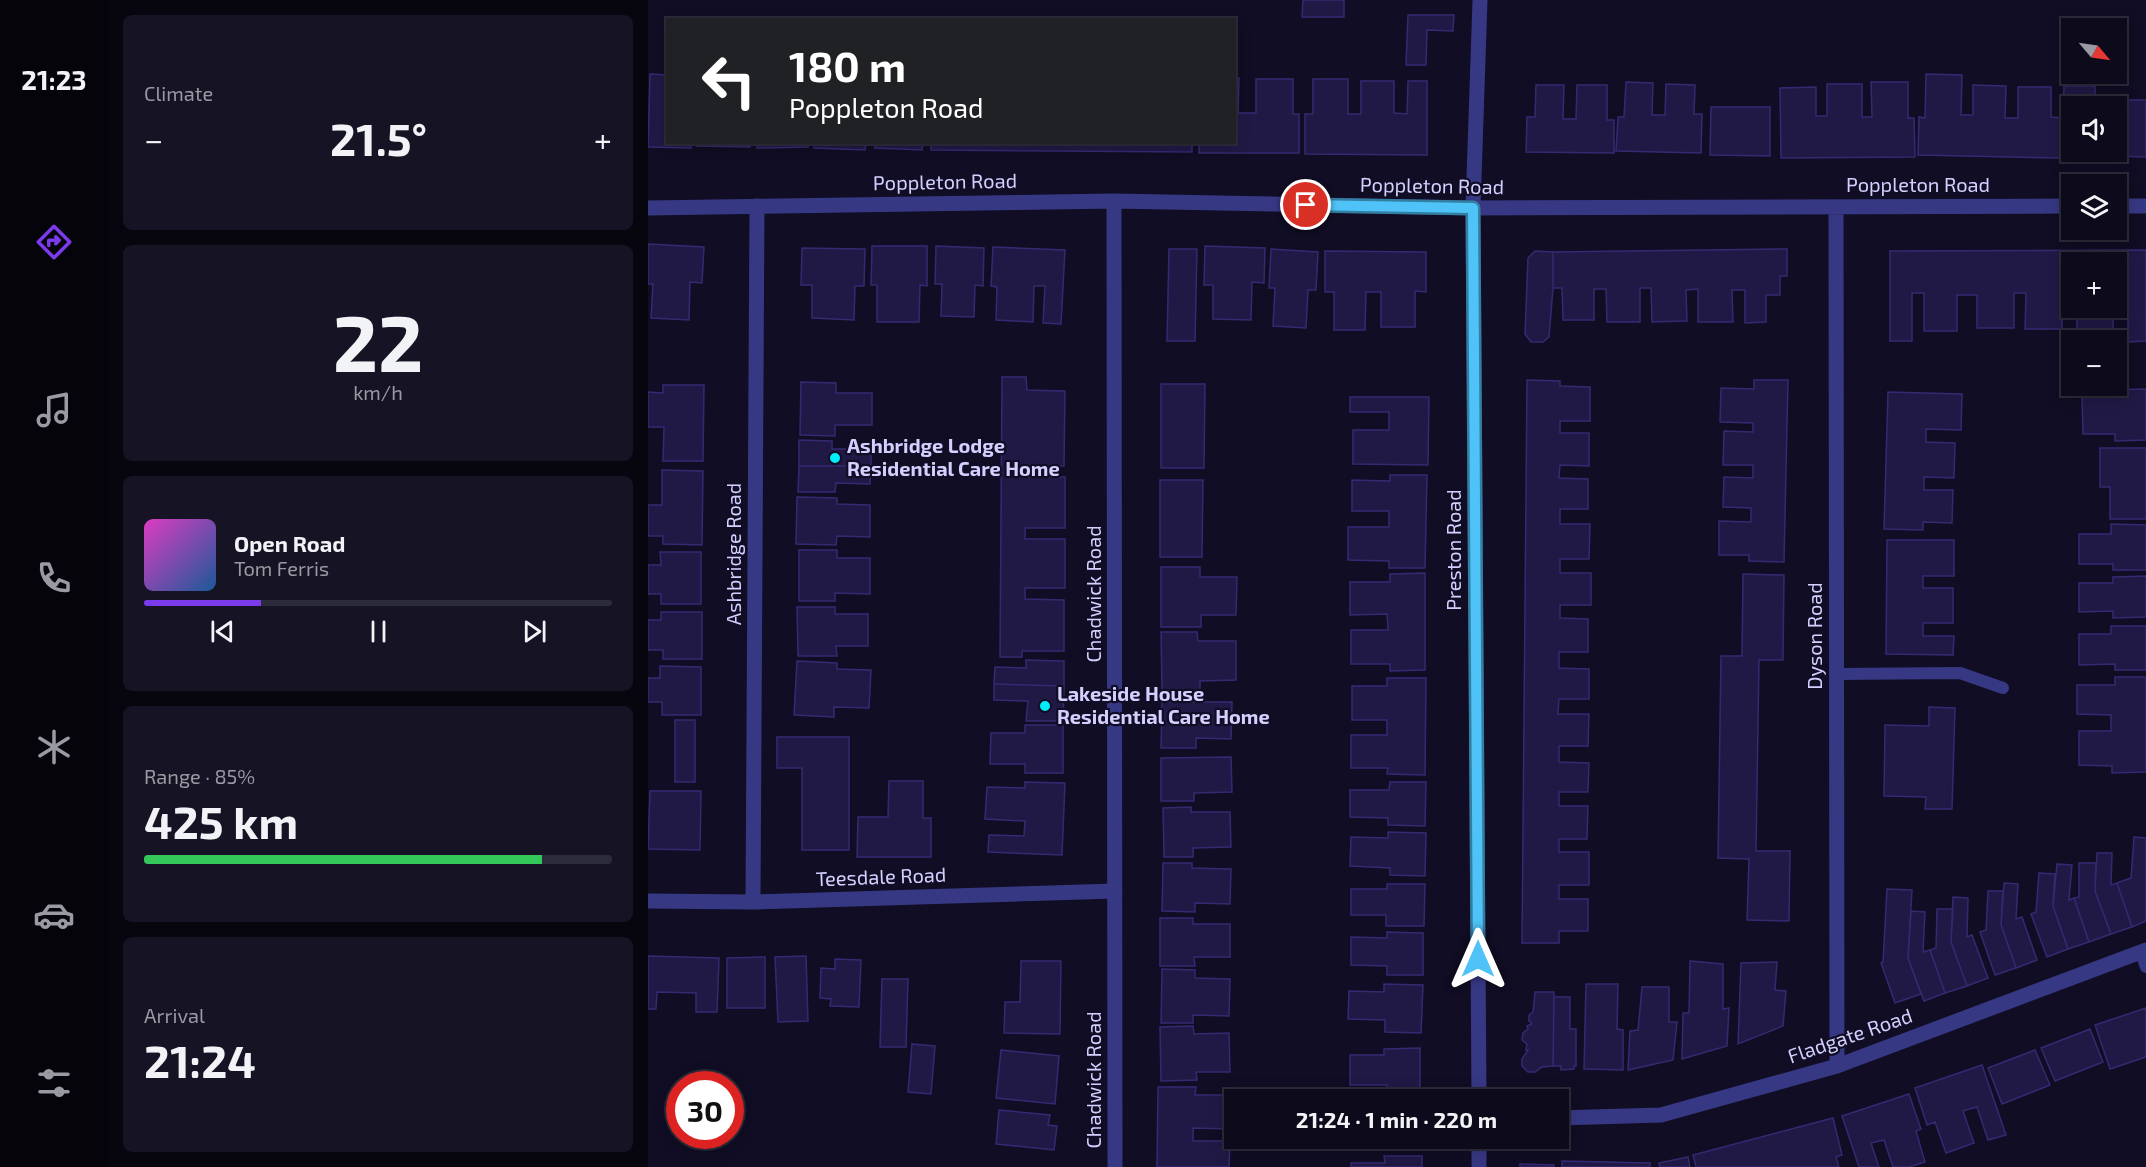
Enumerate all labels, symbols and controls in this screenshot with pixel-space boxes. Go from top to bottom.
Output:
north arrow [2061,18,2127,84]
map controls [2061,18,2127,396]
text: 180 m [789,40,906,90]
icon: left [690,42,768,120]
text: 21:23 [21,63,87,95]
text: Climate [144,81,213,105]
text: Poppleton Road [789,91,983,123]
button: sound [2061,96,2127,162]
text: 21.5° [330,111,427,165]
text: − [144,119,163,159]
text: + [594,119,612,159]
street label: Poppleton Road [873,168,1017,194]
street label: Poppleton Road [1360,172,1504,198]
street label: Poppleton Road [1846,172,1990,196]
button: layers [2061,174,2127,240]
pin [1280,179,1331,230]
icon: arrive [1289,188,1322,221]
icon: directions [33,221,75,263]
button: + [2061,252,2127,318]
text: 22 [333,294,423,388]
button: − [2061,330,2127,396]
text: km/h [353,380,403,404]
icon: music [33,389,75,431]
place label: Ashbridge Lodge Residential Care Home [847,433,1060,480]
marker: Ashbridge Lodge Residential Care Home [828,451,842,465]
street label: Ashbridge Road [721,483,745,625]
street label: Preston Road [1441,489,1465,611]
street label: Chadwick Road [1081,525,1105,663]
text: Open Road [234,530,346,556]
text: Tom Ferris [234,556,329,580]
icon: phone [33,557,75,599]
street label: Dyson Road [1802,582,1826,690]
icon: previous [206,615,239,648]
icon: pause [362,615,395,648]
icon: next [518,615,551,648]
place label: Lakeside House Residential Care Home [1057,681,1270,728]
marker: Lakeside House Residential Care Home [1038,699,1052,713]
icon: climate [33,726,75,768]
text: Range · 85% [144,764,255,788]
text: 425 km [144,794,298,848]
street label: Teesdale Road [815,862,947,890]
icon: car [33,894,75,936]
position arrow [1446,927,1510,991]
text: Arrival [144,1003,205,1027]
street label: Fladgate Road [1784,1003,1915,1068]
street label: Chadwick Road [1081,1011,1105,1149]
text: 21:24 [144,1033,256,1087]
icon: filters [33,1062,75,1104]
speed limit sign: 30 [666,1071,744,1149]
text: 21:24 · 1 min · 220 m [1296,1106,1497,1132]

